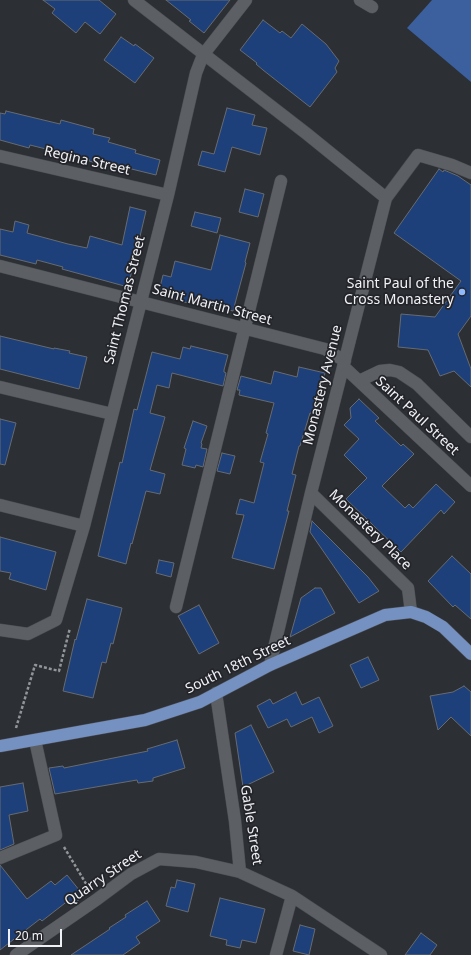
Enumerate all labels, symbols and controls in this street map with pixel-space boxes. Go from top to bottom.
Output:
street label: Regina Street [42,143,132,179]
street label: Saint Thomas Street [101,234,149,366]
place label: Saint Paul of the Cross Monastery [344,276,454,308]
street label: Saint Martin Street [150,281,274,329]
marker: Saint Paul of the Cross Monastery [457,287,467,297]
street label: Monastery Avenue [300,323,346,447]
street label: Saint Paul Street [372,373,462,459]
street label: Monastery Place [325,486,415,574]
street label: South 18th Street [183,632,293,698]
street label: Gable Street [236,784,266,866]
street label: Quarry Street [61,846,145,910]
scale bar [10,921,64,947]
text: 20 m [15,927,43,944]

